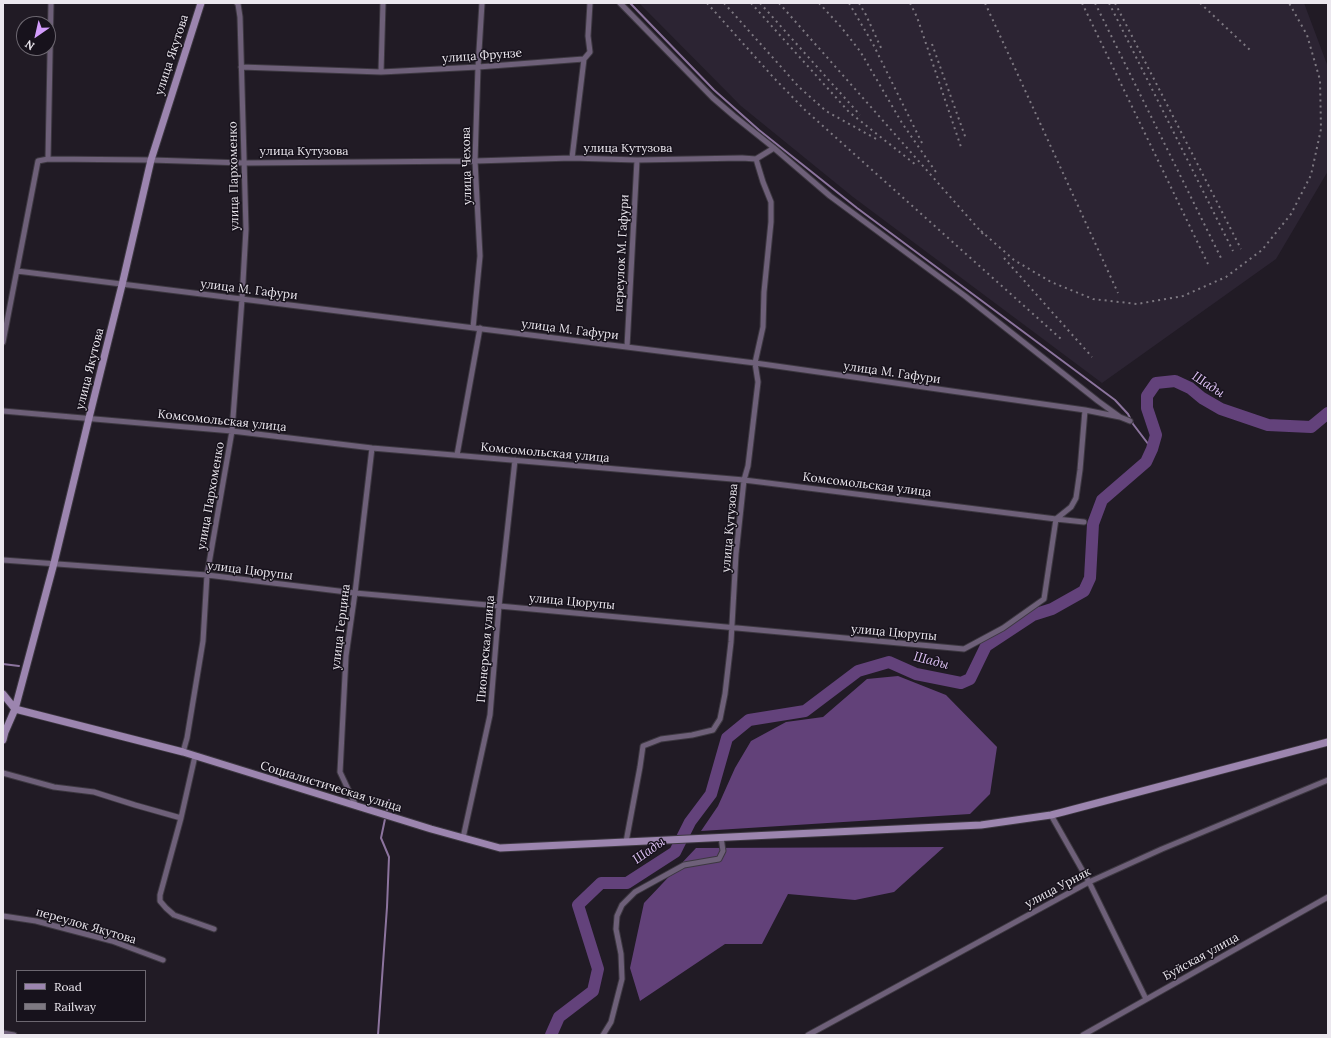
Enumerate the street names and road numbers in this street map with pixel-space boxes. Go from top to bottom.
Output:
street label: улица Якутова [152,13,192,97]
street label: улица Фрунзе [441,46,523,66]
street label: улица Пархоменко [226,121,242,231]
street label: улица Чехова [459,127,475,205]
street label: улица Кутузова [583,142,673,156]
street label: улица Кутузова [259,145,349,159]
street label: переулок М. Гафури [612,194,632,312]
street label: улица М. Гафури [200,277,298,303]
street label: улица М. Гафури [521,317,619,343]
street label: улица Якутова [73,327,107,411]
street label: улица М. Гафури [843,359,941,387]
street label: Комсомольская улица [157,407,287,435]
street label: Комсомольская улица [480,440,610,466]
street label: улица Пархоменко [194,441,228,551]
street label: Комсомольская улица [802,470,932,500]
street label: улица Кутузова [719,483,741,573]
street label: улица Цюрупы [206,559,294,583]
street label: улица Герцина [329,583,353,671]
street label: улица Цюрупы [528,591,616,613]
street label: Пионерская улица [474,595,498,703]
street label: улица Цюрупы [850,622,938,644]
street label: Социалистическая улица [258,759,404,815]
street label: улица Урняк [1023,865,1093,911]
street label: переулок Якутова [34,905,138,947]
street label: Буйская улица [1161,930,1241,984]

